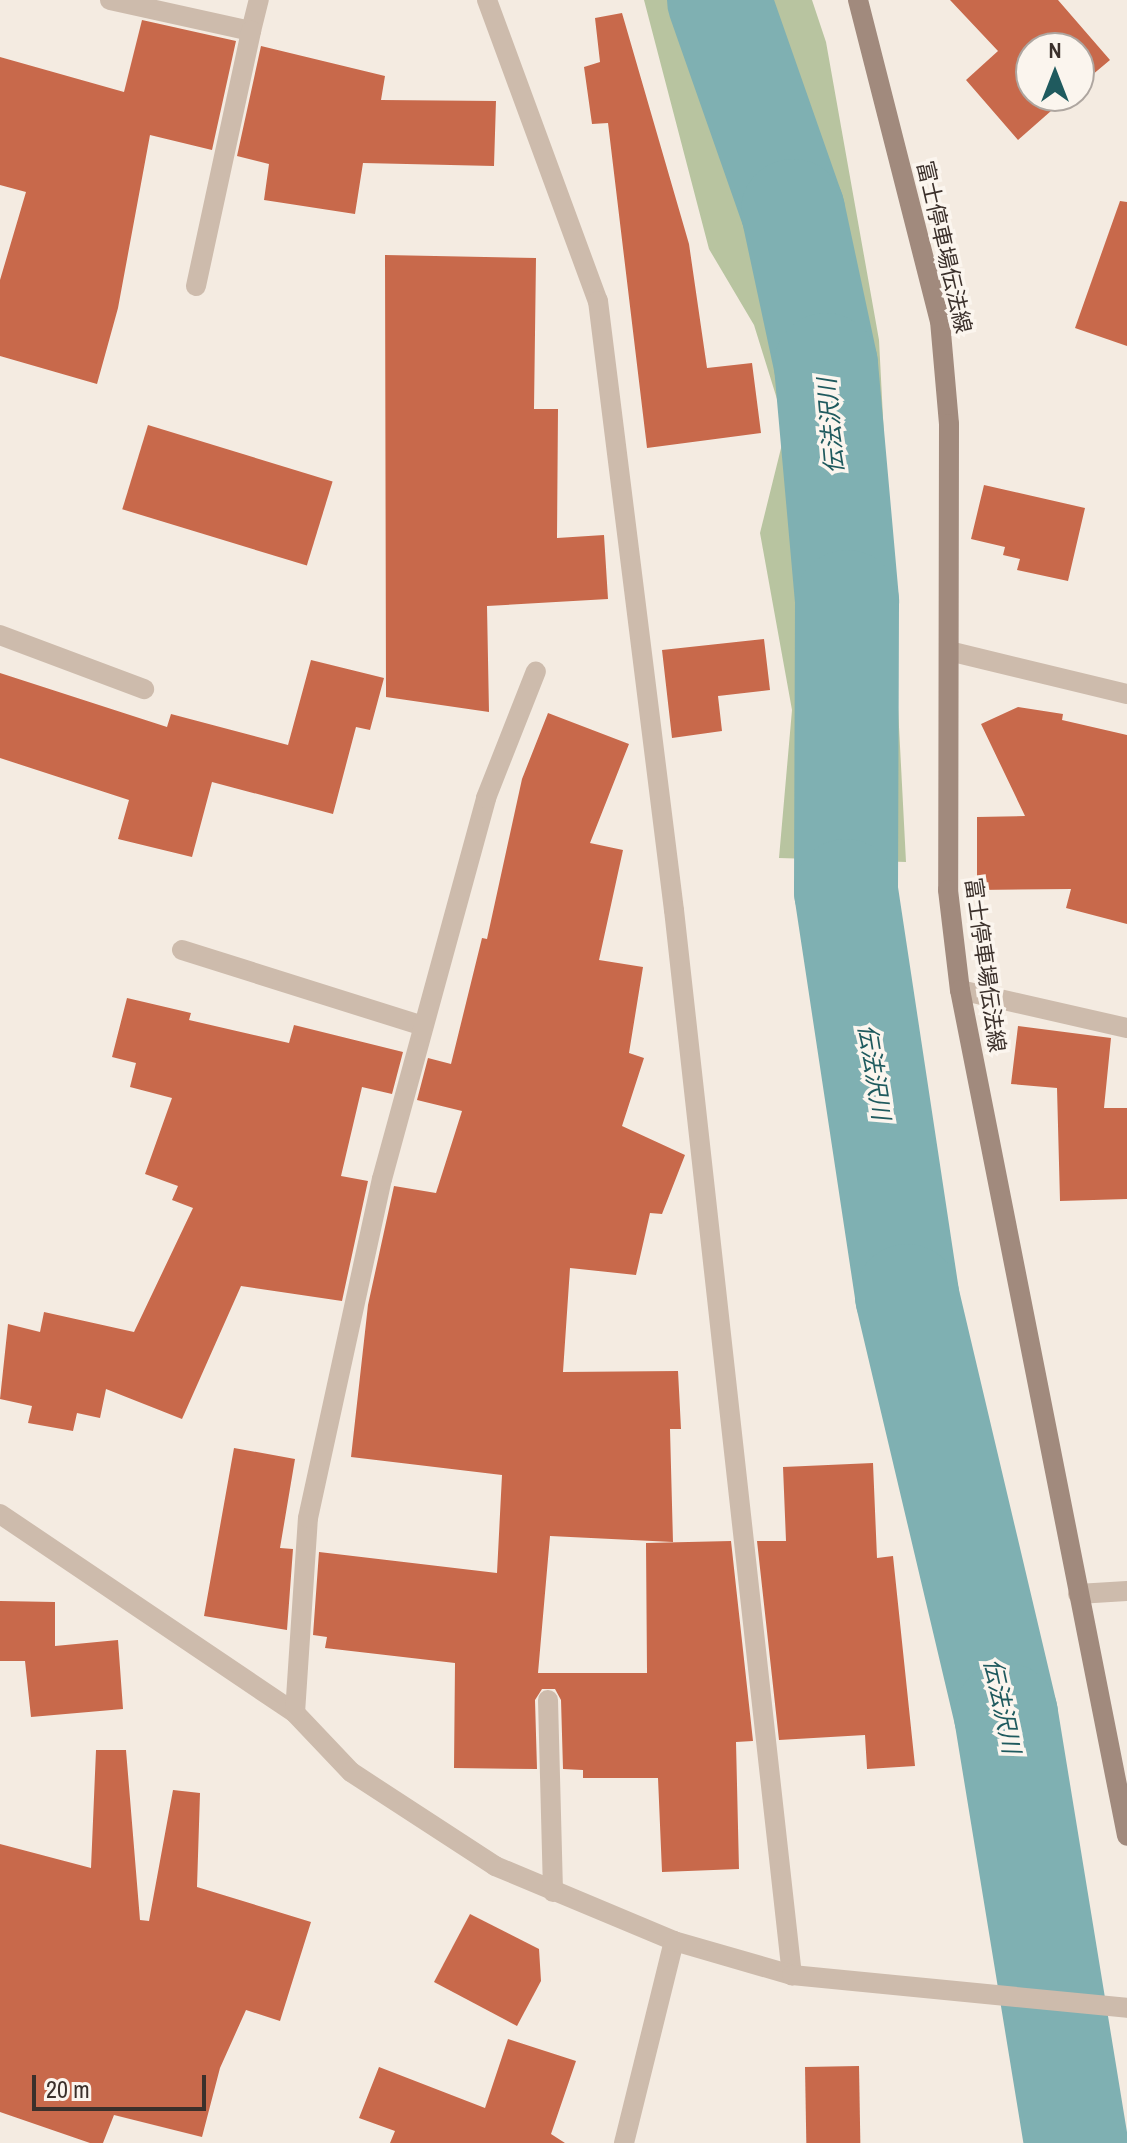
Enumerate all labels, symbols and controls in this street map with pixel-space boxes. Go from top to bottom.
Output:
north arrow [1015,32,1095,112]
text: N [1048,35,1062,65]
street label: 富士停車場伝法線 [911,158,977,336]
water label: 伝法沢川 [812,377,850,475]
street label: 富士停車場伝法線 [960,876,1010,1054]
water label: 伝法沢川 [852,1022,896,1122]
water label: 伝法沢川 [978,1656,1026,1756]
scale bar [36,2059,210,2109]
text: 20 m [46,2073,90,2105]

